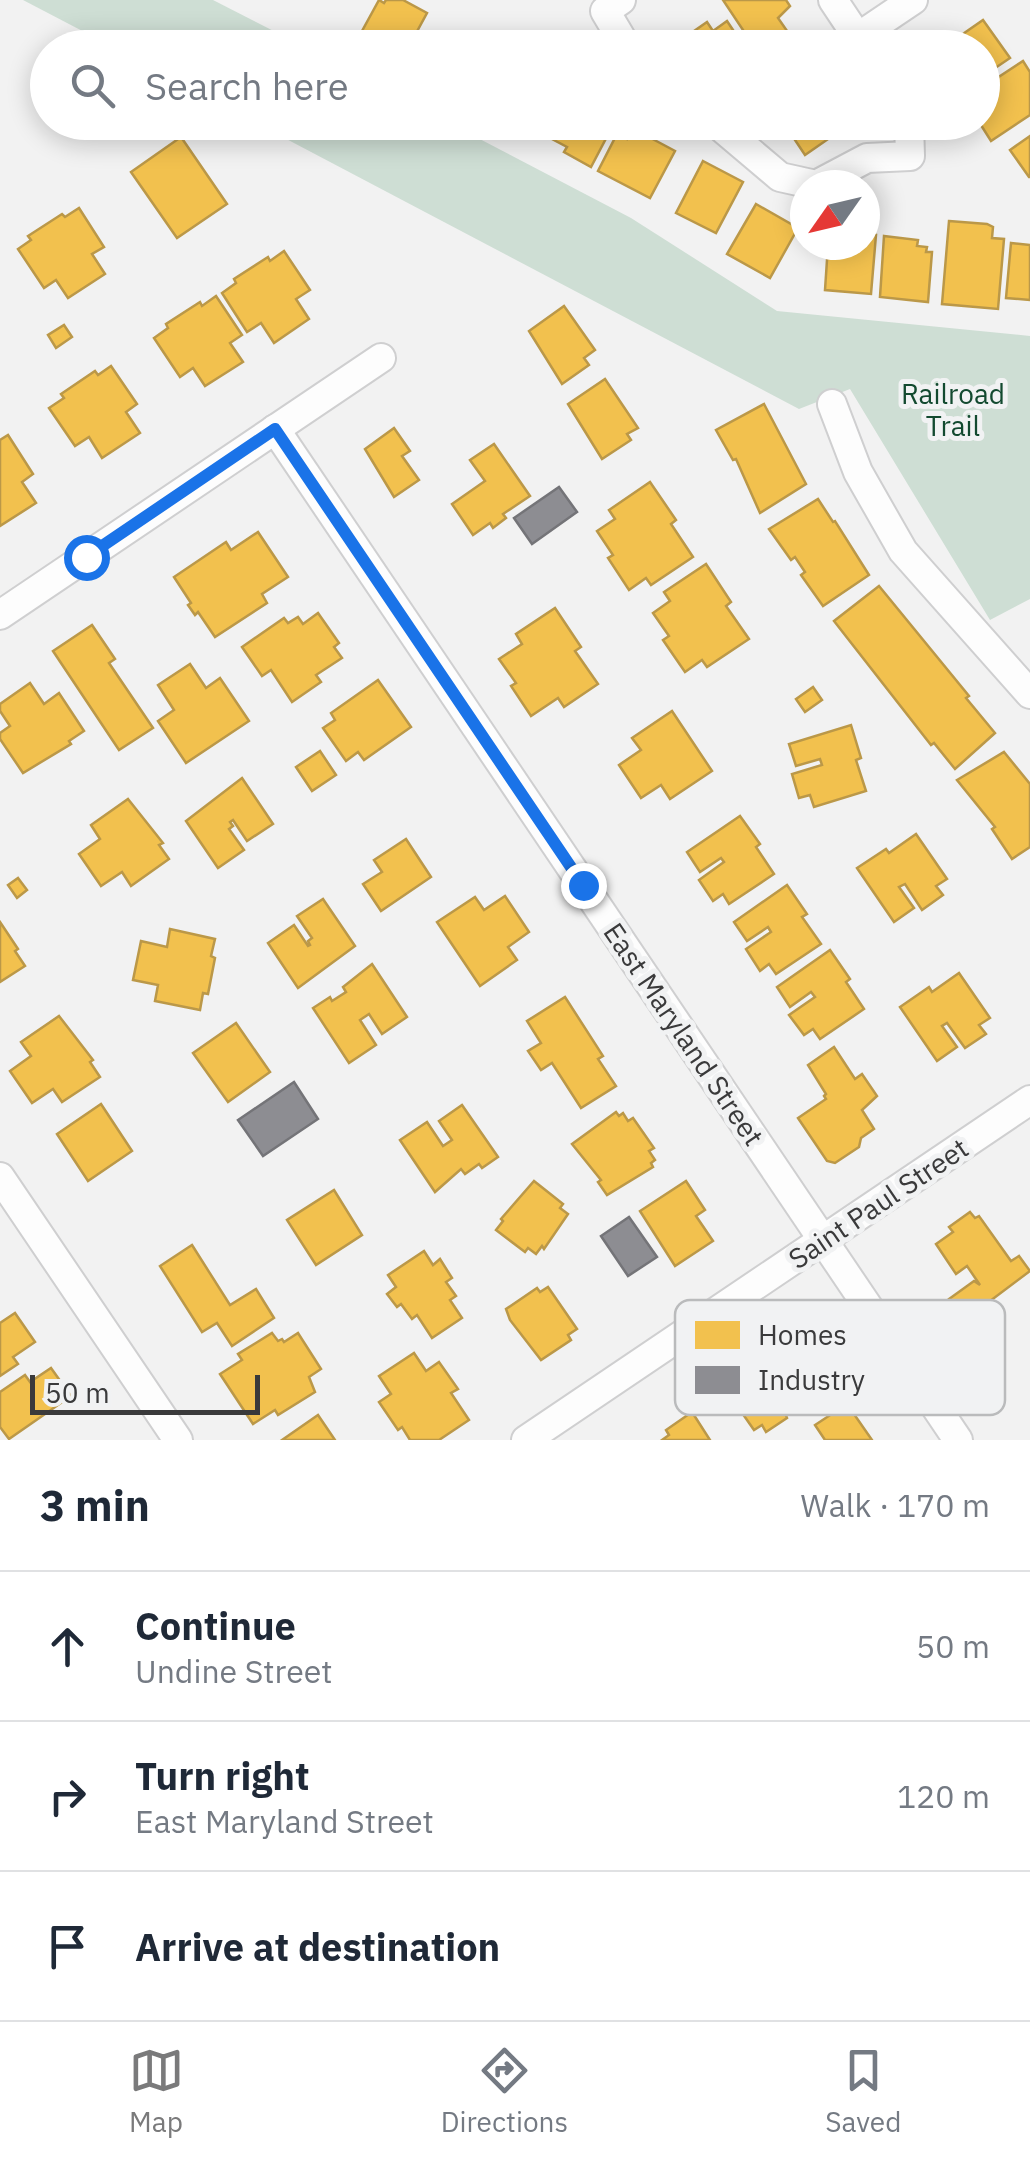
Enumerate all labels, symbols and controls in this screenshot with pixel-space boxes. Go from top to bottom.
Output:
search box [30,30,1000,140]
icon: search [65,58,120,113]
text: Search here [145,61,349,110]
north arrow [790,170,880,260]
park label: Railroad Trail [901,375,1005,444]
route start [64,535,110,581]
route end [561,863,607,909]
street label: East Maryland Street [596,915,772,1153]
street label: Saint Paul Street [781,1129,975,1277]
legend [675,1300,1005,1415]
text: Homes [758,1316,847,1353]
text: Industry [758,1361,865,1398]
scale bar [30,1370,260,1414]
text: 50 m [45,1374,110,1411]
text: 3 min [40,1478,150,1533]
text: Walk · 170 m [801,1484,990,1526]
text: Continue [135,1601,296,1650]
icon: ahead [40,1619,95,1674]
text: 50 m [916,1625,990,1667]
text: Undine Street [135,1650,333,1692]
text: Turn right [135,1751,310,1800]
icon: right [40,1769,95,1824]
text: 120 m [897,1775,990,1817]
text: East Maryland Street [135,1800,434,1842]
icon: arrive [40,1919,95,1974]
text: Arrive at destination [135,1922,500,1971]
tab: Map [129,2043,184,2140]
tab: Directions [441,2043,568,2140]
tab: Saved [825,2043,901,2140]

